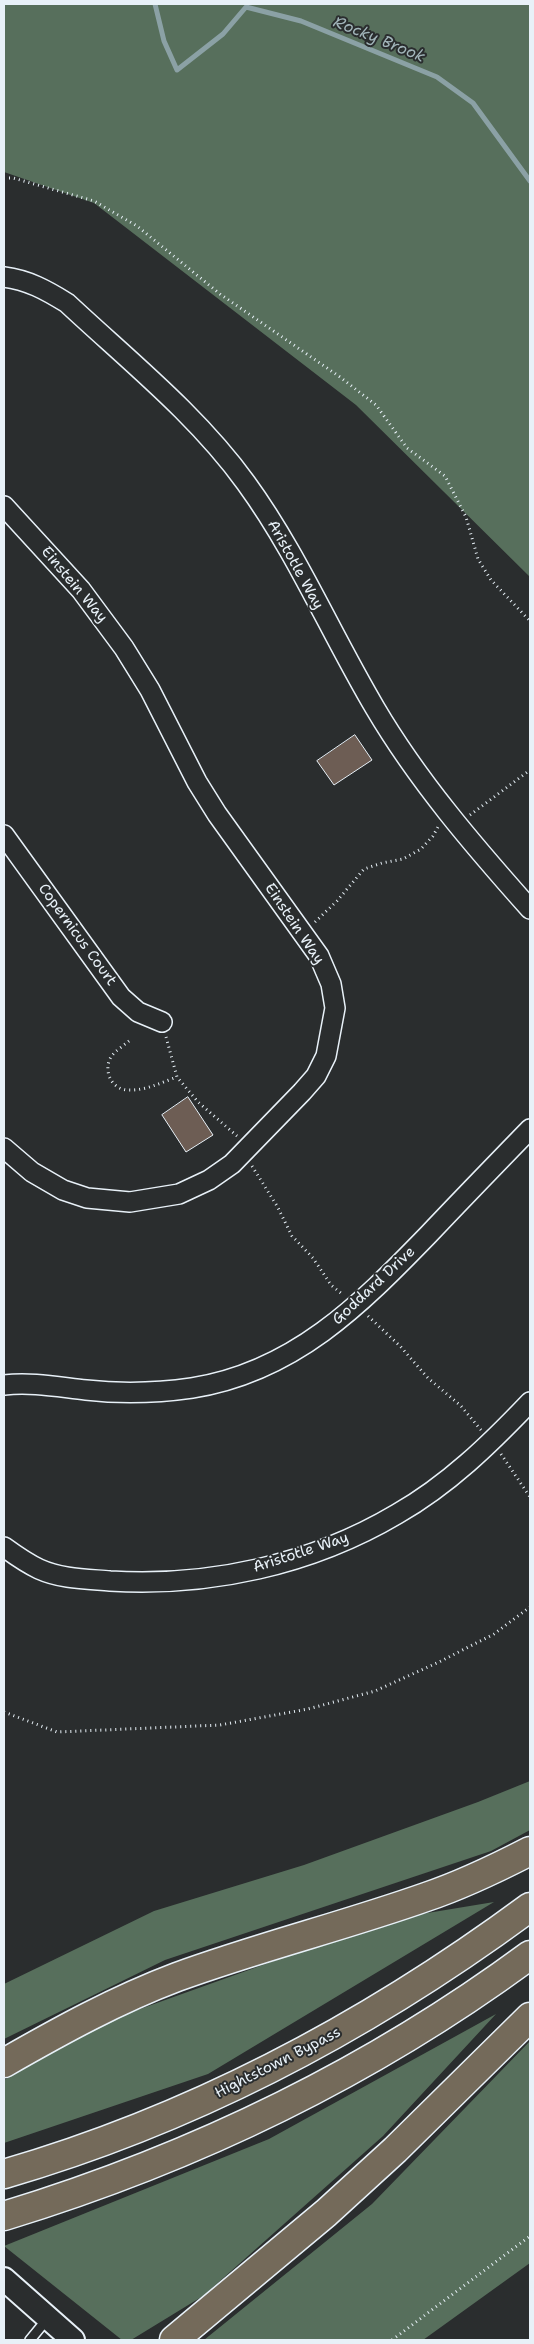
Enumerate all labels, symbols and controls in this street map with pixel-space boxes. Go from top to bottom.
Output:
water label: Rocky Brook [330,13,428,67]
street label: Aristotle Way [263,517,327,613]
street label: Einstein Way [37,543,111,627]
street label: Copernicus Court [34,880,120,990]
street label: Einstein Way [260,880,328,968]
street label: Goddard Drive [329,1243,419,1329]
street label: Aristotle Way [251,1529,351,1577]
street label: Hightstown Bypass [212,2023,344,2103]

